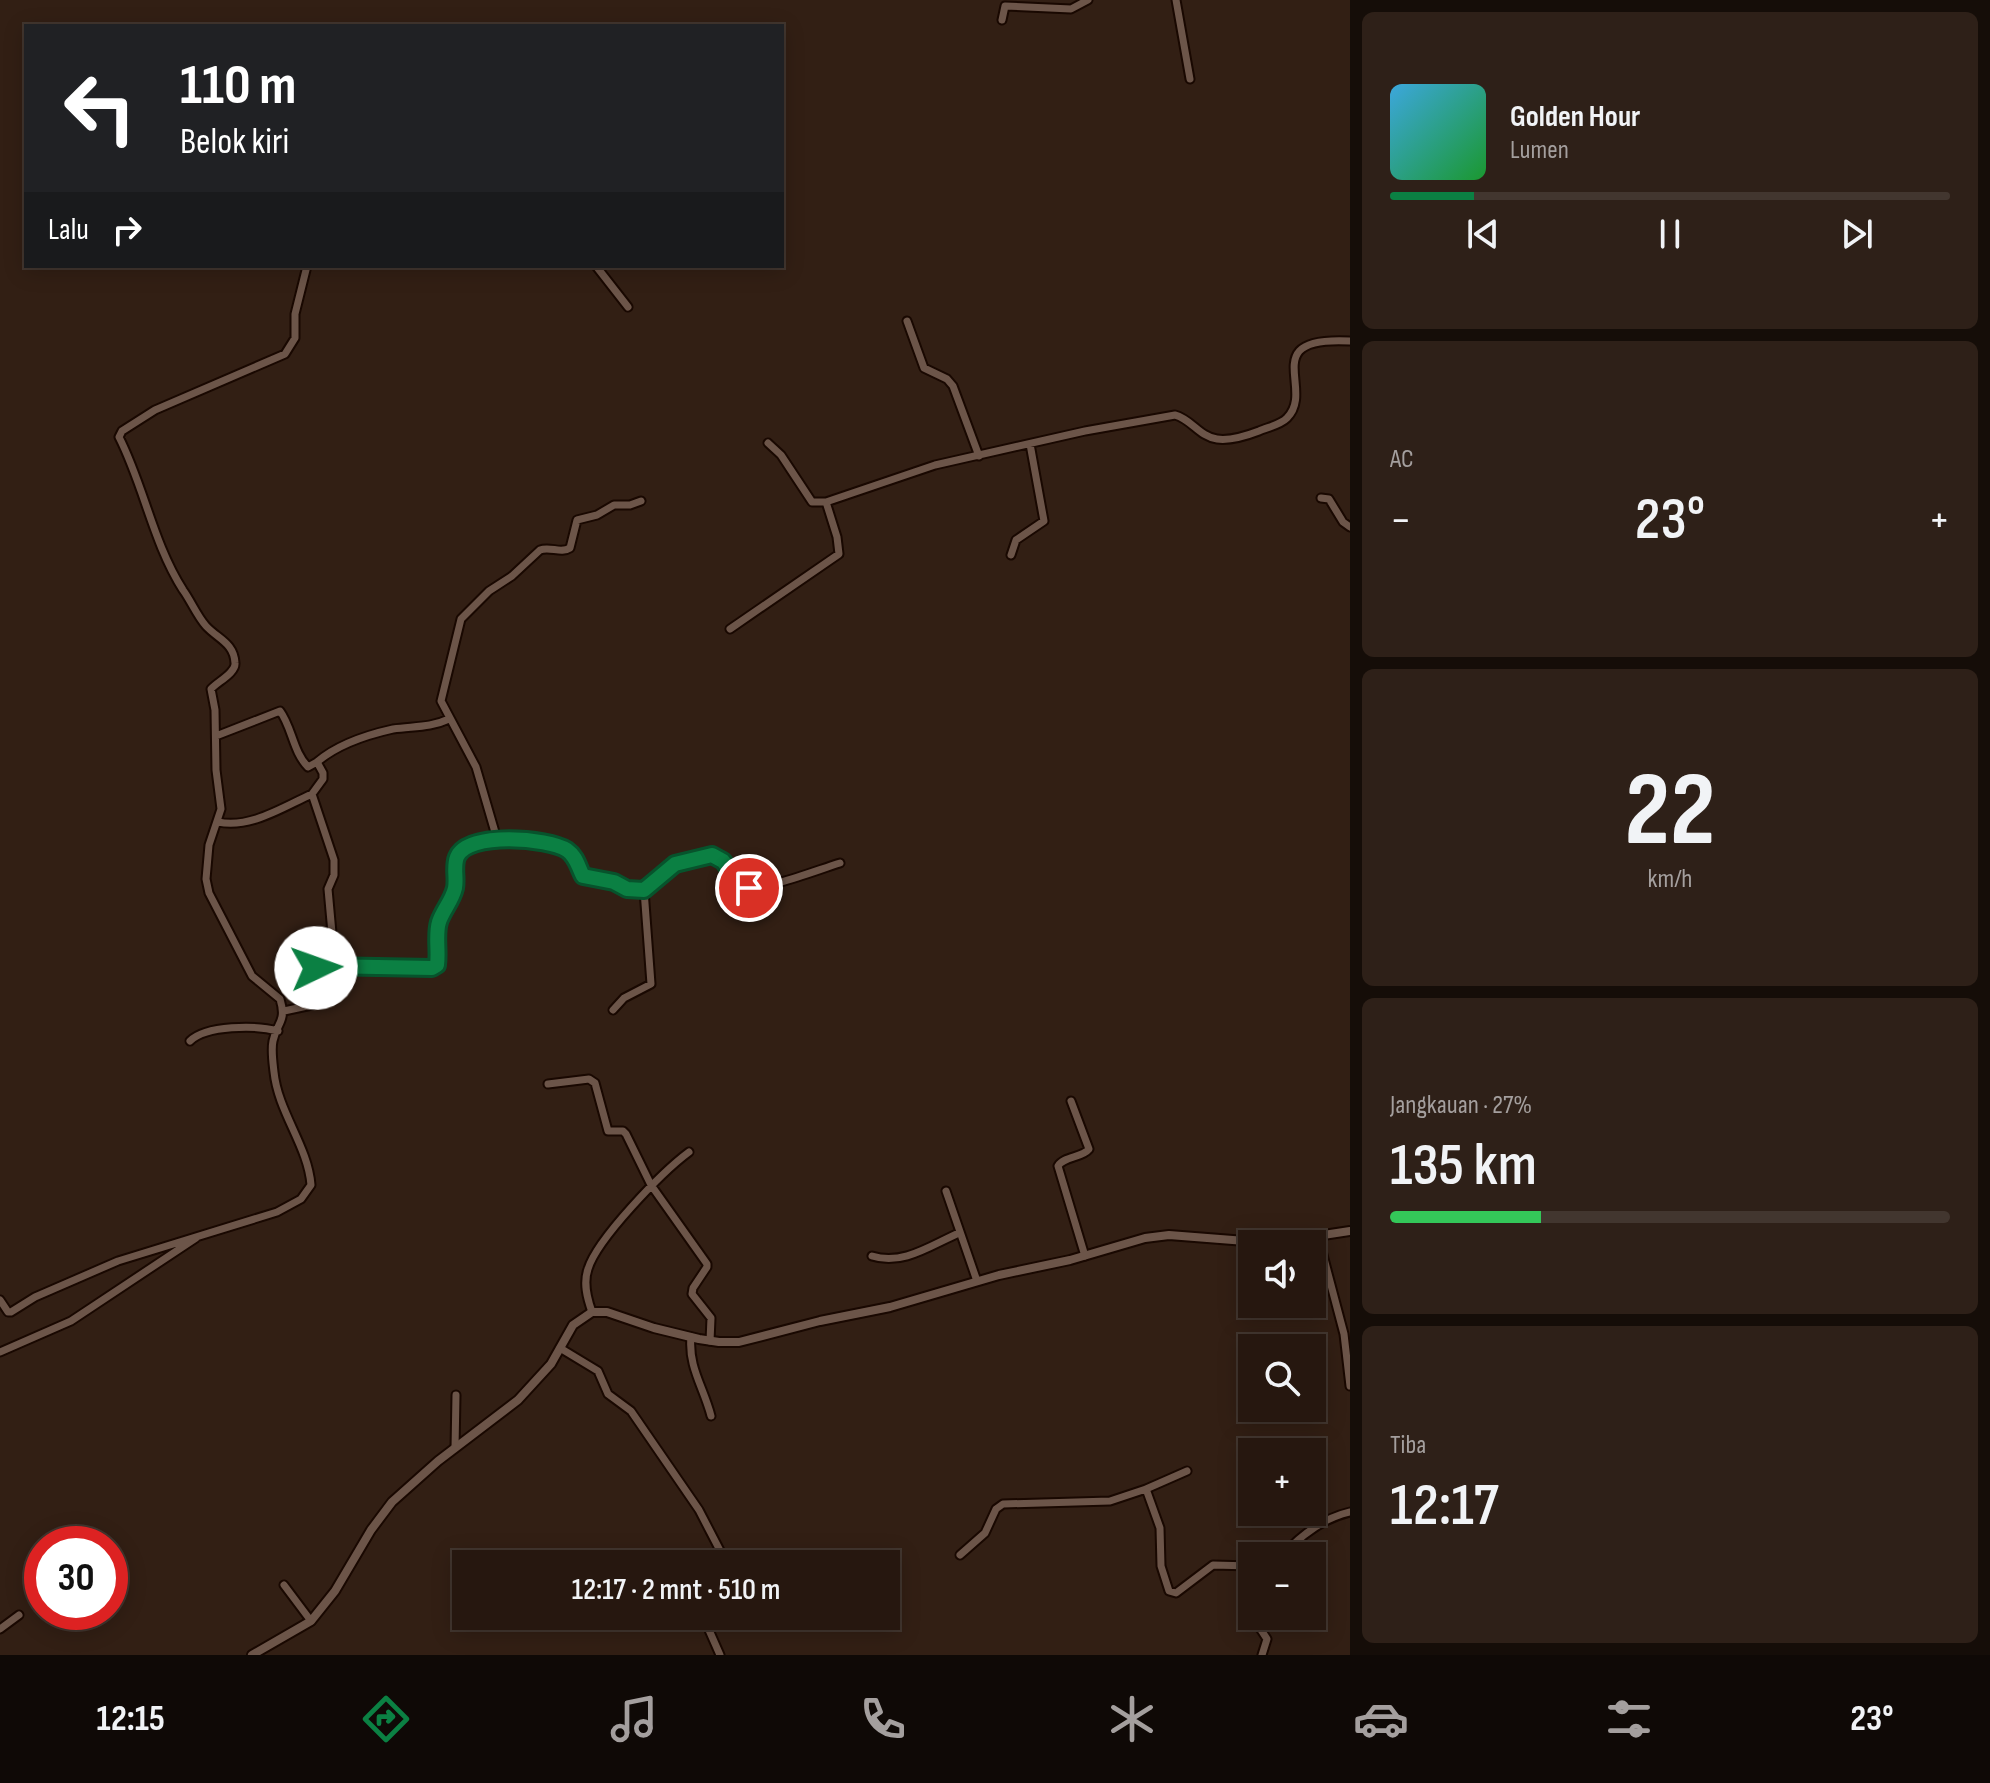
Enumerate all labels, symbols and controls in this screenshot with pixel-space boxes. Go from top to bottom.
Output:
text: 110 m [180,53,296,120]
icon: left [48,56,152,160]
text: Golden Hour [1510,99,1640,135]
text: Belok kiri [180,121,289,164]
text: Lumen [1510,135,1569,166]
icon: right [105,208,149,252]
text: Lalu [48,212,89,248]
icon: previous [1461,212,1505,256]
icon: pause [1648,212,1692,256]
icon: next [1835,212,1879,256]
text: AC [1390,444,1414,475]
text: 23° [1635,484,1705,556]
text: − [1390,494,1412,547]
text: + [1928,494,1950,547]
text: 22 [1624,749,1716,874]
pin [715,854,783,922]
text: km/h [1648,864,1692,895]
icon: arrive [727,866,771,910]
position arrow [274,926,358,1010]
text: Jangkauan · 27% [1390,1090,1532,1121]
text: 135 km [1390,1130,1537,1202]
map controls [1238,1230,1326,1630]
button: sound [1238,1230,1326,1318]
button: search [1238,1334,1326,1422]
text: Tiba [1390,1430,1426,1461]
button: + [1238,1438,1326,1526]
text: 12:17 [1390,1470,1499,1542]
speed limit sign: 30 [24,1526,128,1630]
button: − [1238,1542,1326,1630]
text: 12:17 · 2 mnt · 510 m [572,1572,780,1608]
icon: directions [358,1691,414,1747]
icon: music [606,1691,662,1747]
icon: phone [855,1691,911,1747]
icon: climate [1104,1691,1160,1747]
icon: car [1353,1691,1409,1747]
icon: filters [1601,1691,1657,1747]
text: 12:15 [96,1698,165,1741]
text: 23° [1850,1698,1894,1741]

